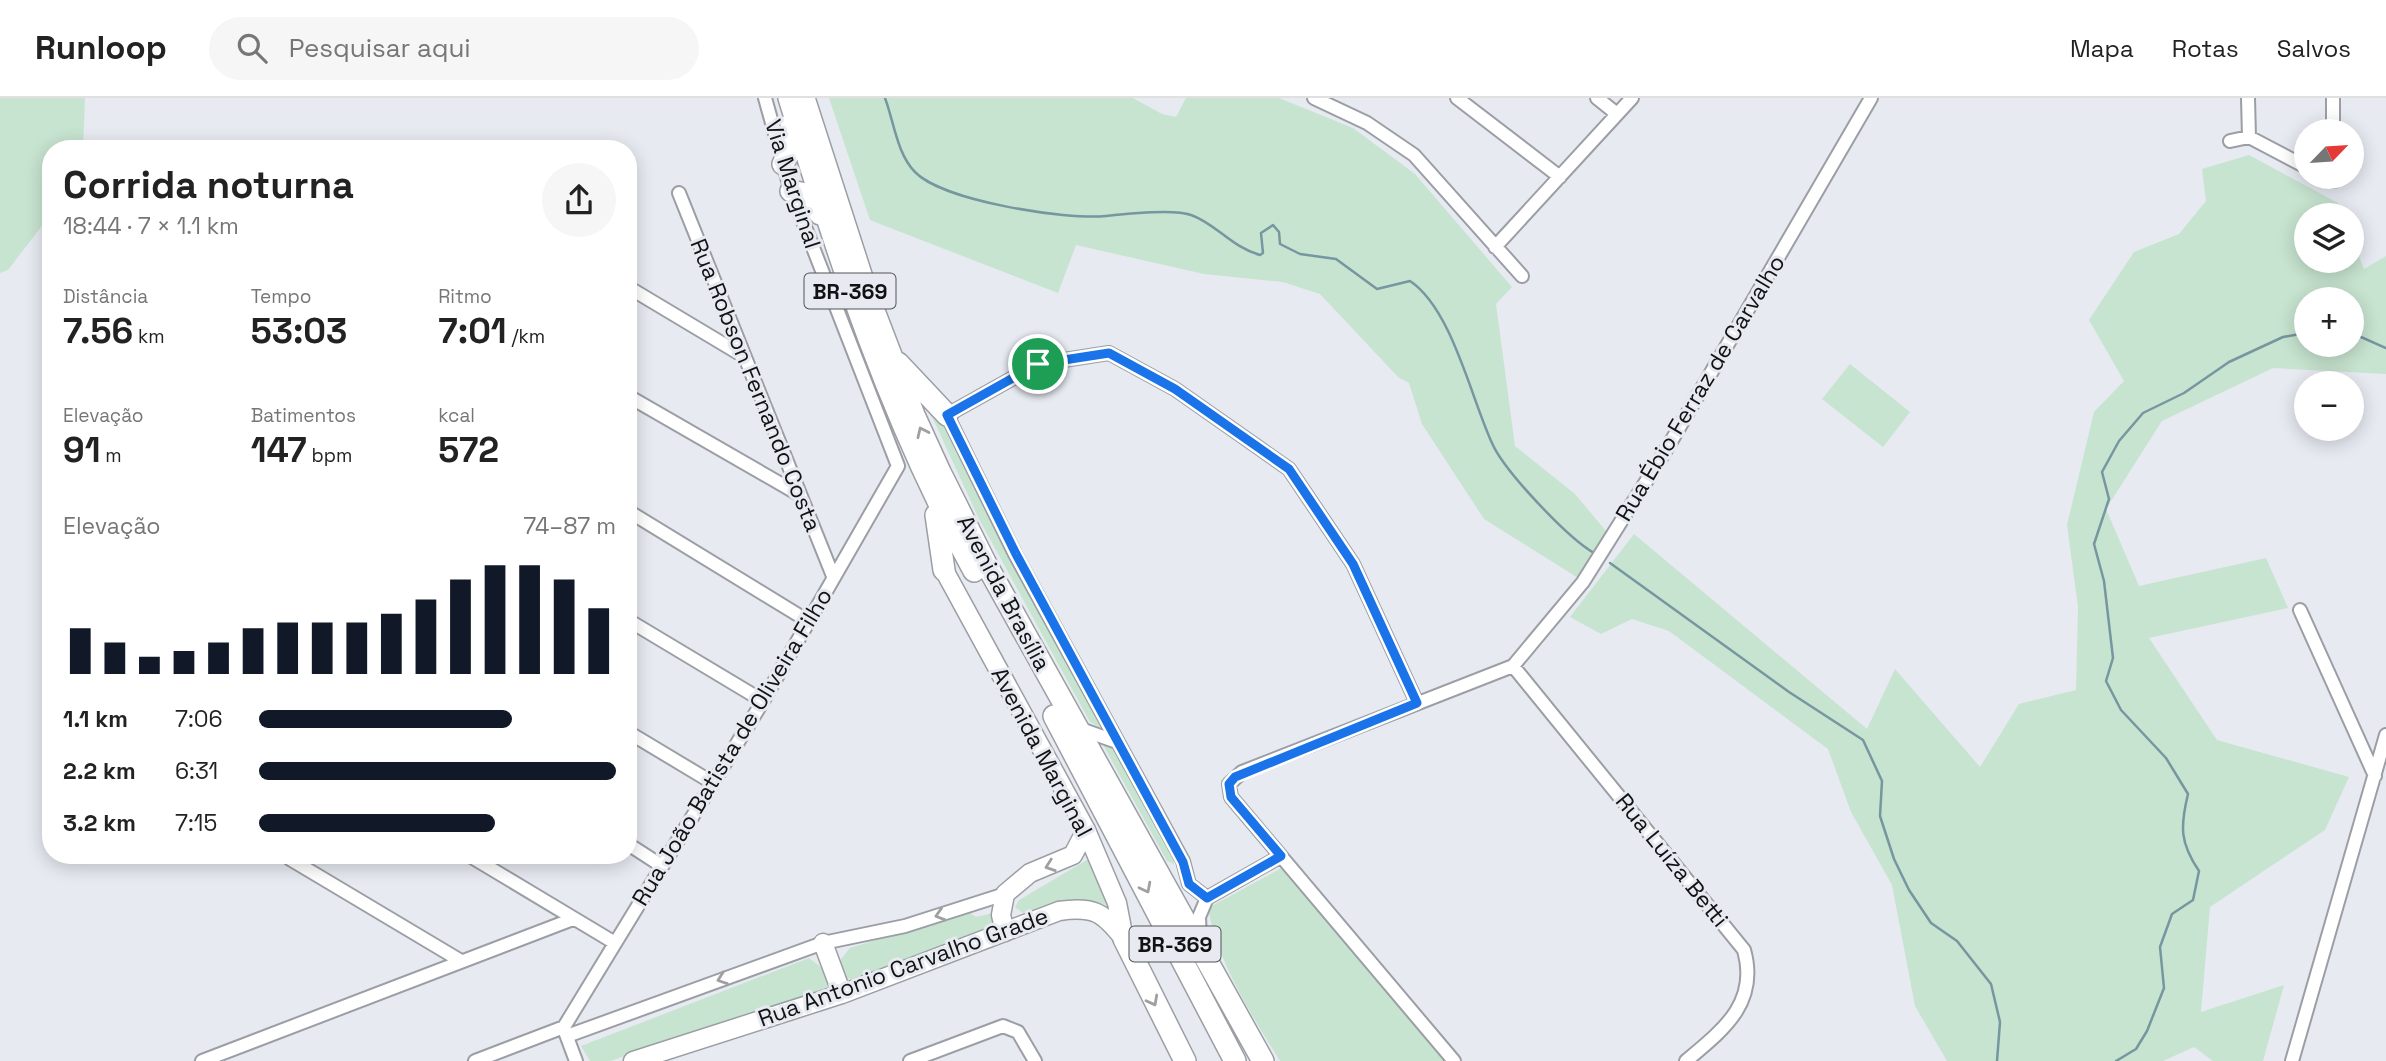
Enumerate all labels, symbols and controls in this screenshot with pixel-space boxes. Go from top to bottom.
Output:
search box [209,17,699,80]
text: Runloop [35,27,167,69]
icon: search [233,29,271,67]
text: Pesquisar aqui [289,31,471,65]
text: Mapa [2070,33,2134,64]
text: Rotas [2172,33,2239,64]
text: Salvos [2277,33,2351,64]
street label: Via Marginal [758,116,828,252]
north arrow [2294,119,2364,189]
map controls [2294,119,2364,441]
text: Corrida noturna [63,161,354,209]
button: share [542,163,616,237]
button: layers [2294,203,2364,273]
text: 18:44 · 7 × 1.1 km [63,211,239,241]
street label: Rua Robson Fernando Costa [683,234,829,536]
street label: Rua Ébio Ferraz de Carvalho [1608,249,1792,527]
road number: BR-369 [804,274,896,308]
text: Distância [63,284,148,309]
text: Tempo [251,284,312,309]
text: Ritmo [438,284,492,309]
button: + [2294,287,2364,357]
text: 7.56 [63,309,133,353]
text: 53:03 [251,309,347,353]
text: 7:01 [438,309,507,353]
text: km [133,324,165,349]
text: /km [507,324,545,349]
pin [1008,334,1068,394]
icon: arrive [1019,345,1057,383]
button: − [2294,371,2364,441]
text: Elevação [63,403,144,428]
text: Batimentos [251,403,356,428]
text: kcal [438,403,475,428]
one-way arrow [916,427,930,439]
text: 91 [63,428,100,472]
text: 147 [251,428,307,472]
text: 572 [438,428,499,472]
text: m [100,443,122,468]
text: bpm [307,443,352,468]
street label: Avenida Brasília [950,510,1058,676]
text: Elevação [63,511,161,541]
text: 74–87 m [523,511,616,541]
street label: Rua João Batista de Oliveira Filho [625,583,839,911]
street label: Avenida Marginal [985,662,1099,842]
text: 1.1 km [63,704,128,734]
text: 7:06 [175,704,223,734]
text: 2.2 km [63,756,136,786]
text: 6:31 [175,756,218,786]
street label: Rua Luíza Betti [1609,787,1735,933]
text: 3.2 km [63,808,136,838]
text: 7:15 [175,808,217,838]
one-way arrow [1045,858,1057,872]
one-way arrow [1138,881,1152,893]
street label: Rua Antonio Carvalho Grade [754,900,1052,1034]
one-way arrow [935,907,947,922]
road number: BR-369 [1130,926,1220,962]
one-way arrow [717,971,729,985]
one-way arrow [1145,994,1159,1006]

